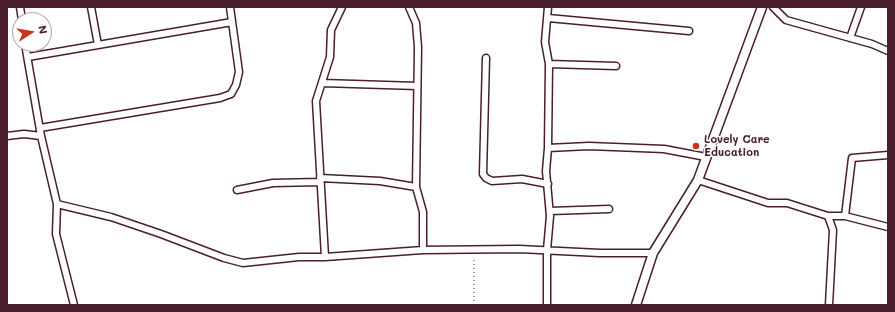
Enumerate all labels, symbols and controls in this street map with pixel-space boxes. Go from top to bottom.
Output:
north arrow [12,12,52,52]
text: N [35,24,51,35]
place label: Lovely Care Education [704,133,770,159]
marker: Lovely Care Education [691,141,701,151]

